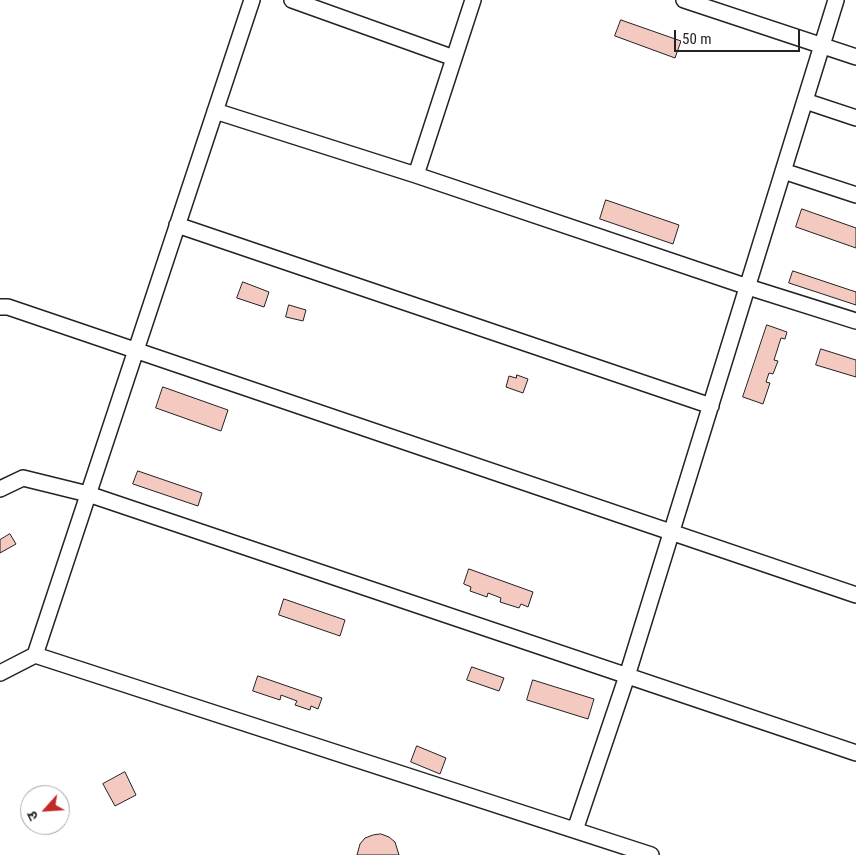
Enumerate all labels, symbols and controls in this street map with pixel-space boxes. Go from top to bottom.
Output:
scale bar [676,20,802,52]
text: 50 m [682,30,712,48]
north arrow [20,785,70,835]
text: उ [23,809,41,823]

